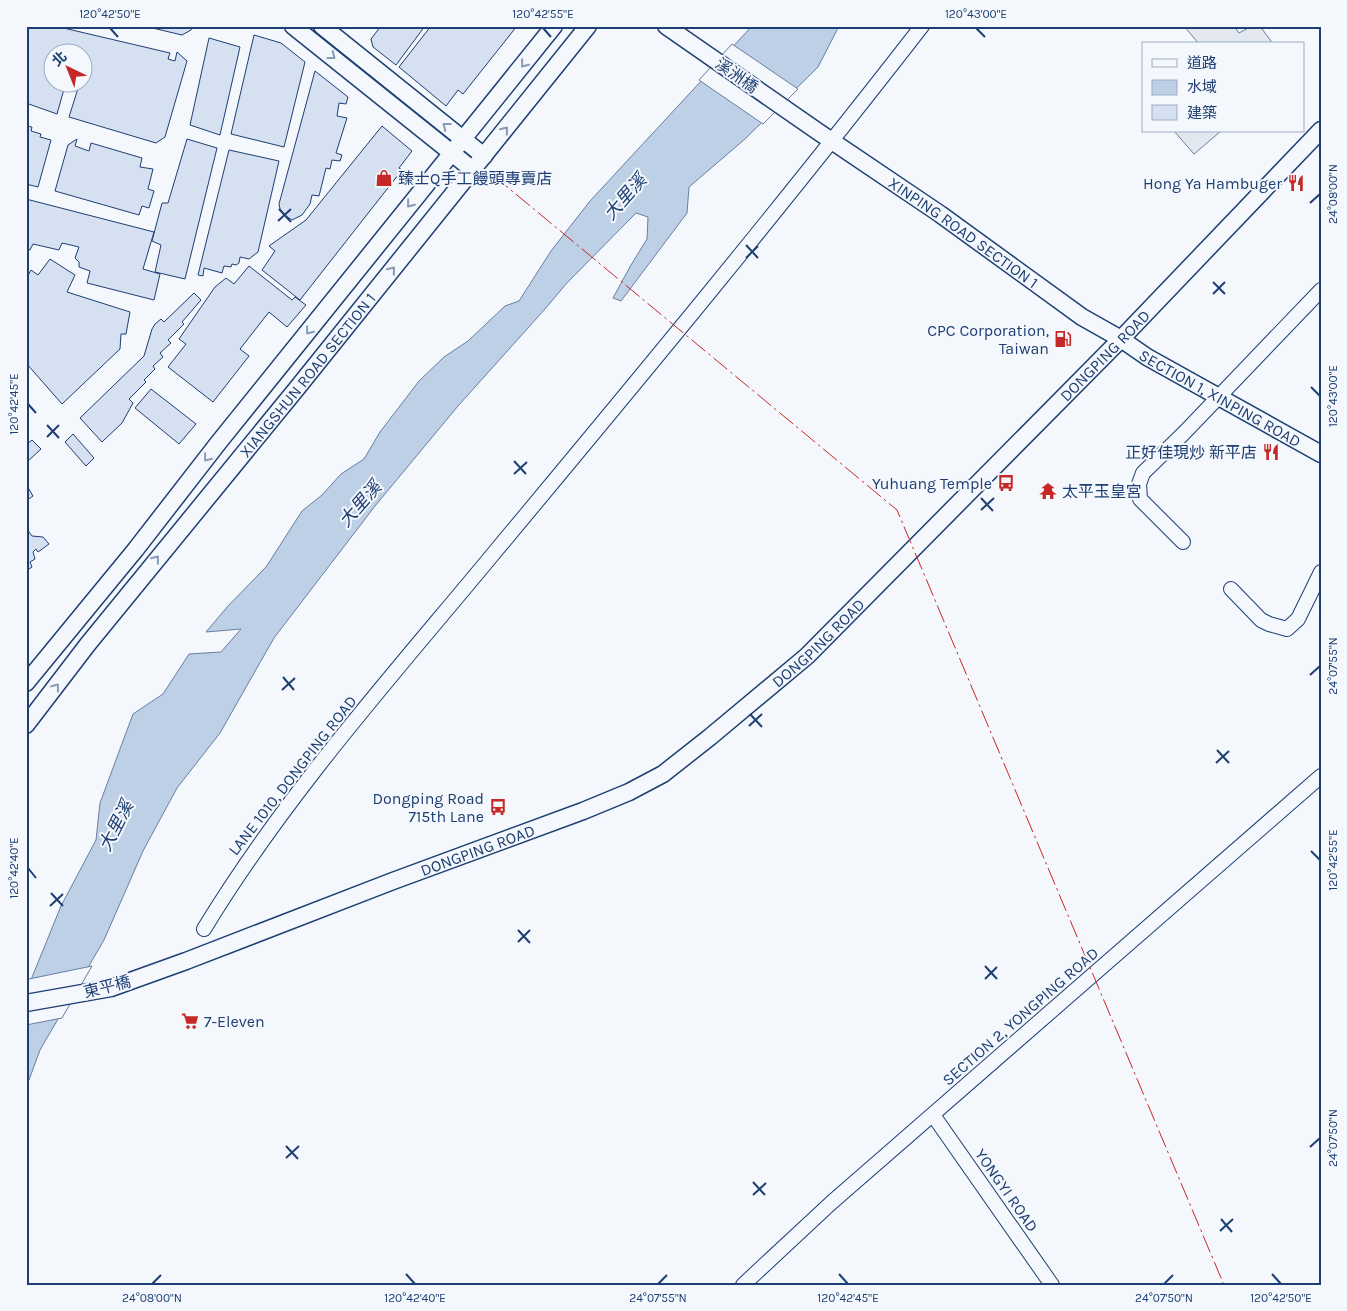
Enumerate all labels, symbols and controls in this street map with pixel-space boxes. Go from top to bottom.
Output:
text: 120°42'50"E [79,7,141,21]
text: 120°42'55"E [512,7,574,21]
text: 120°43'00"E [945,7,1007,21]
north arrow [42,42,92,92]
legend [1142,42,1304,132]
text: 北 [49,48,70,70]
one-way arrow [326,51,335,60]
street label: 溪洲橋 [712,54,762,97]
text: 道路 [1187,54,1217,72]
one-way arrow [521,58,529,67]
text: 水域 [1187,78,1217,96]
text: 建築 [1187,104,1217,122]
one-way arrow [442,122,451,131]
one-way arrow [499,127,507,136]
text: 24°08'00"N [1326,164,1340,224]
water label: 大里溪 [599,167,653,225]
shop icon: 臻士Q手工饅頭專賣店 [374,168,394,188]
place label: 臻士Q手工饅頭專賣店 [398,169,552,188]
street label: XINPING ROAD SECTION 1 [885,173,1042,292]
restaurant icon: Hong Ya Hambuger [1286,173,1306,193]
place label: Hong Ya Hambuger [1143,174,1282,193]
one-way arrow [408,198,416,207]
one-way arrow [386,267,395,276]
street label: XIANGSHUN ROAD SECTION 1 [235,289,380,461]
street label: DONGPING ROAD [1056,306,1154,405]
place label: CPC Corporation, Taiwan [927,321,1049,358]
one-way arrow [305,325,314,334]
fuel station icon: CPC Corporation, Taiwan [1053,329,1073,349]
street label: SECTION 1, XINPING ROAD [1135,345,1304,451]
text: 120°43'00"E [1326,365,1340,427]
text: 120°42'45"E [7,373,21,435]
restaurant icon: 正好佳現炒 新平店 [1261,442,1281,462]
place label: 正好佳現炒 新平店 [1125,443,1257,462]
one-way arrow [205,452,213,461]
bus stop icon: Yuhuang Temple [996,473,1016,493]
water label: 大里溪 [334,474,388,532]
place label: Yuhuang Temple [872,474,992,493]
temple icon: 太平玉皇宮 [1038,481,1058,501]
place label: 太平玉皇宮 [1062,482,1142,501]
one-way arrow [151,556,159,565]
street label: DONGPING ROAD [768,595,869,691]
text: 24°07'55"N [1326,637,1340,695]
one-way arrow [50,683,59,692]
street label: LANE 1010, DONGPING ROAD [224,692,361,859]
place label: Dongping Road 715th Lane [373,789,484,826]
water label: 大里溪 [94,794,139,855]
bus stop icon: Dongping Road 715th Lane [488,797,508,817]
street label: DONGPING ROAD [418,821,537,880]
text: 120°42'55"E [1326,829,1340,891]
text: 120°42'40"E [7,837,21,899]
street label: SECTION 2, YONGPING ROAD [938,943,1102,1089]
street label: 東平橋 [82,971,133,1002]
supermarket icon: 7-Eleven [180,1011,200,1031]
place label: 7-Eleven [204,1012,265,1031]
text: 24°07'50"N [1326,1109,1340,1167]
street label: YONGYI ROAD [971,1145,1042,1235]
text: 24°08'00"N [122,1291,182,1305]
text: 120°42'40"E [384,1291,446,1305]
text: 24°07'55"N [629,1291,687,1305]
text: 120°42'45"E [817,1291,879,1305]
text: 24°07'50"N [1135,1291,1193,1305]
text: 120°42'50"E [1250,1291,1312,1305]

